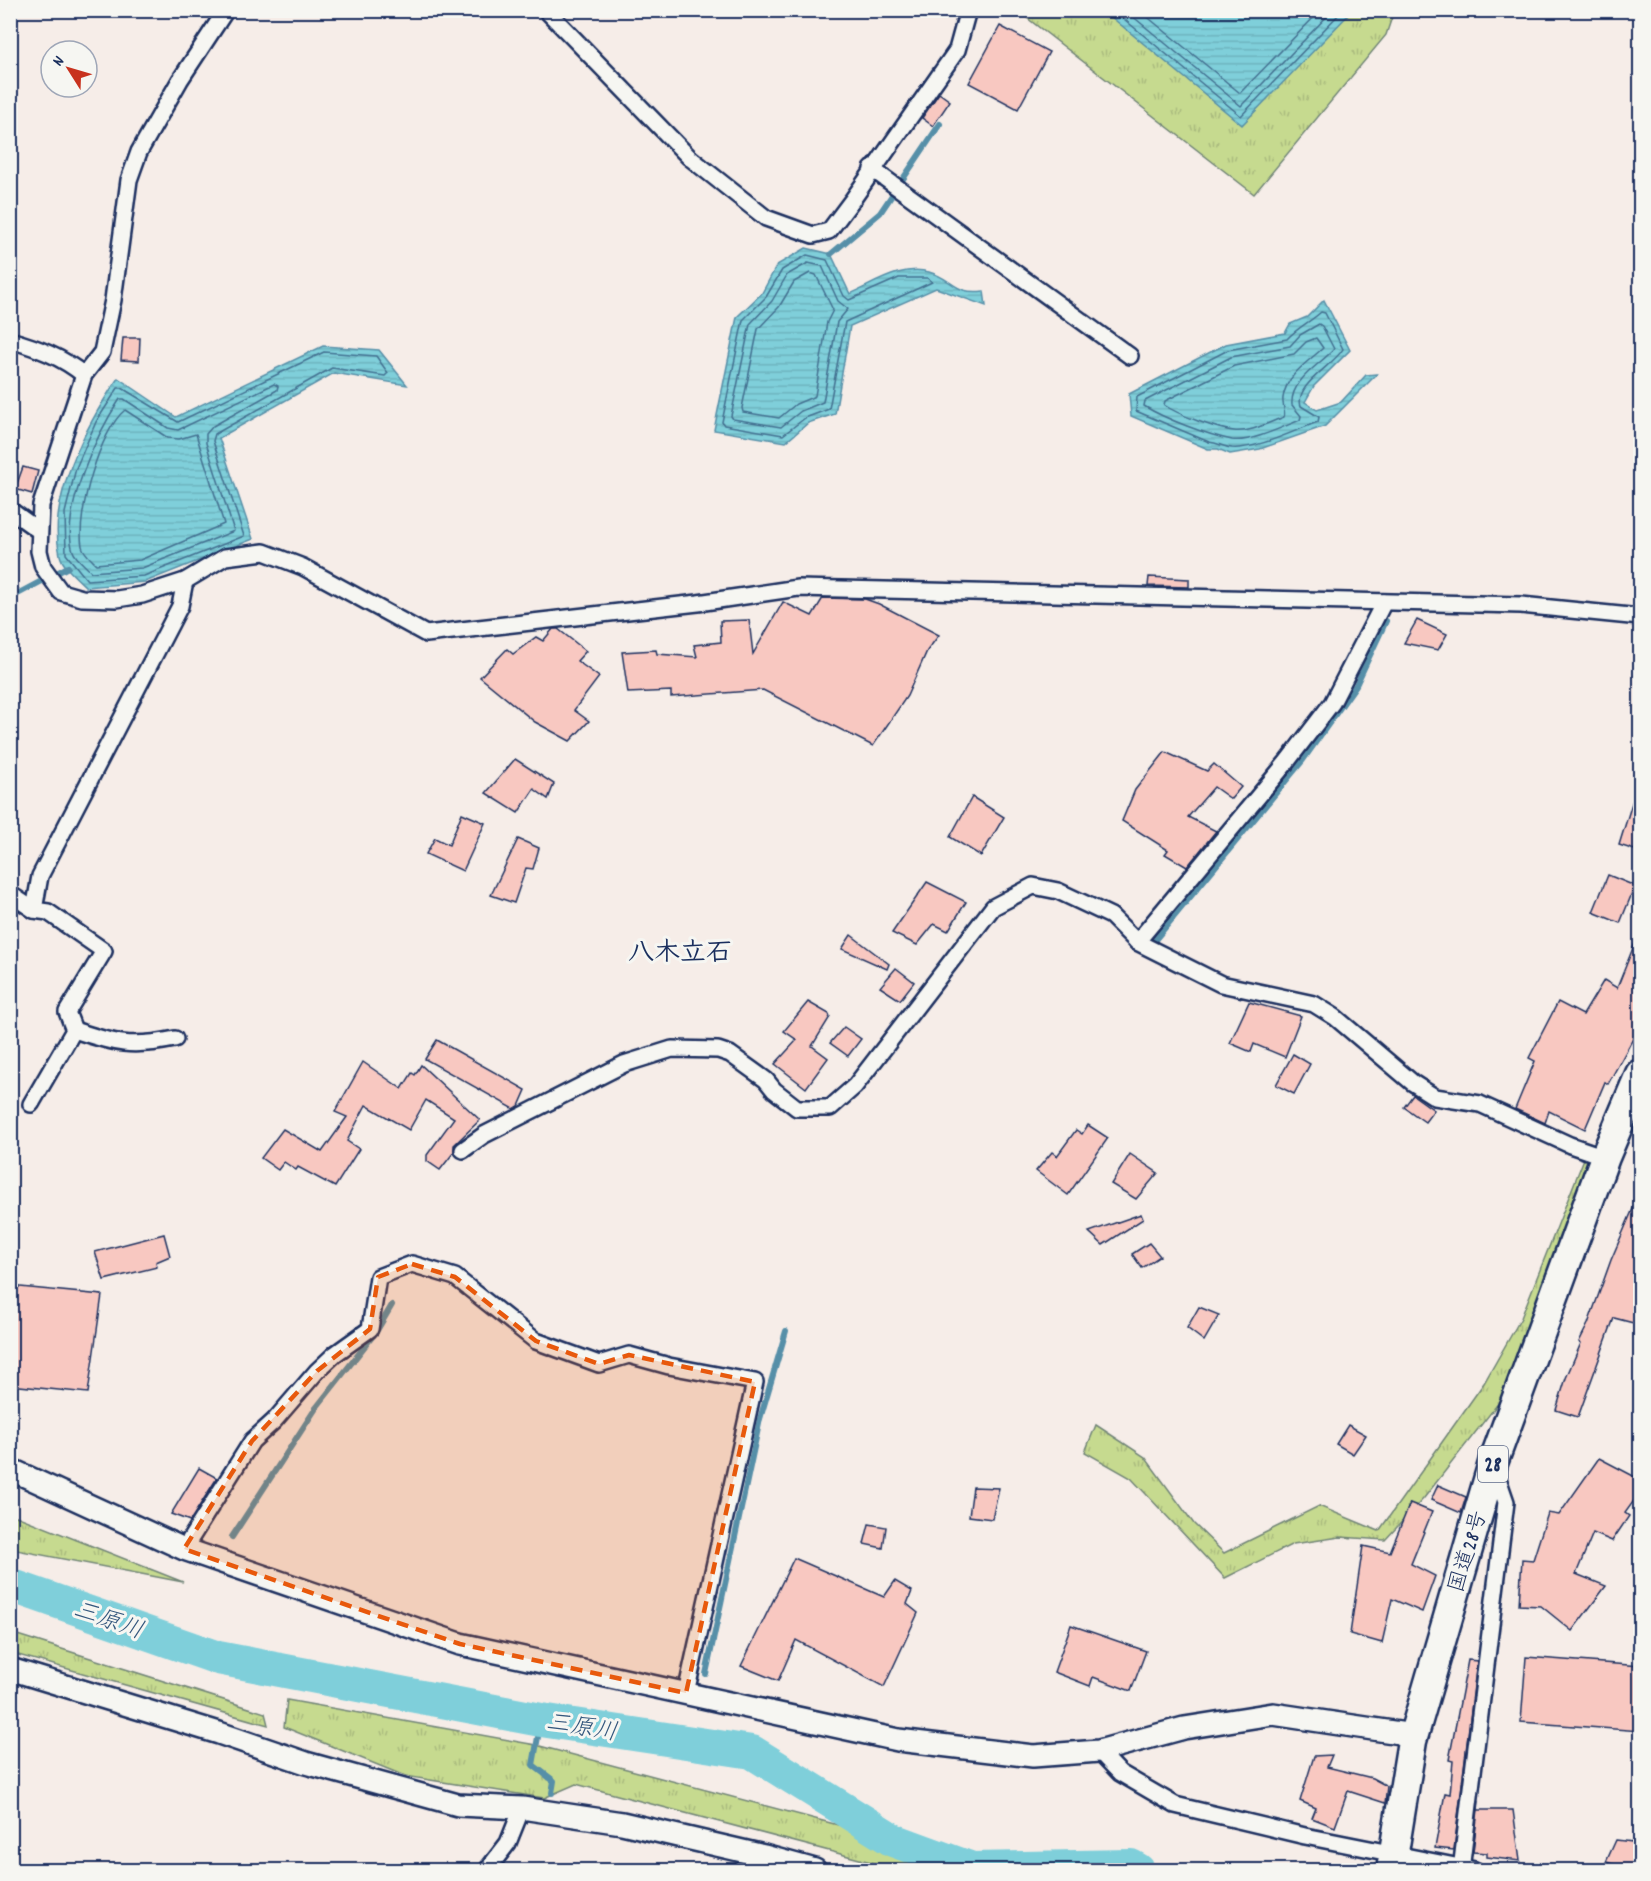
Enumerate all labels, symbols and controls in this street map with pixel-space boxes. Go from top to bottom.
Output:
north arrow [39,39,99,99]
text: N [47,51,71,72]
district label: 八木立石 [628,936,732,973]
road number: 28 [1478,1446,1508,1482]
street label: 国道28号 [1442,1507,1497,1597]
water label: 三原川 [68,1594,148,1650]
water label: 三原川 [543,1707,620,1751]

